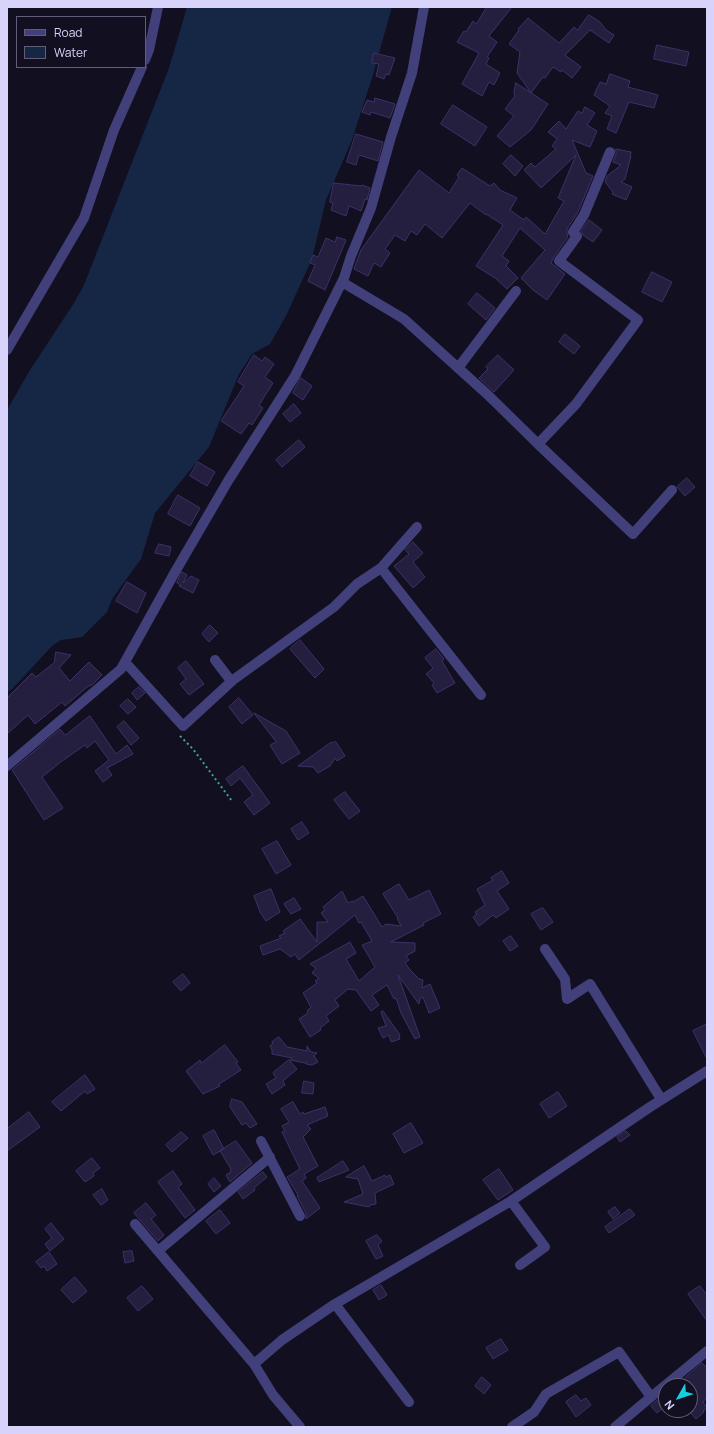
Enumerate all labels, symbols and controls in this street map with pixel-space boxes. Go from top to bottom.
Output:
legend [16,16,146,68]
text: Road [54,24,82,41]
text: Water [54,44,87,61]
north arrow [658,1378,698,1418]
text: N [661,1397,677,1413]

